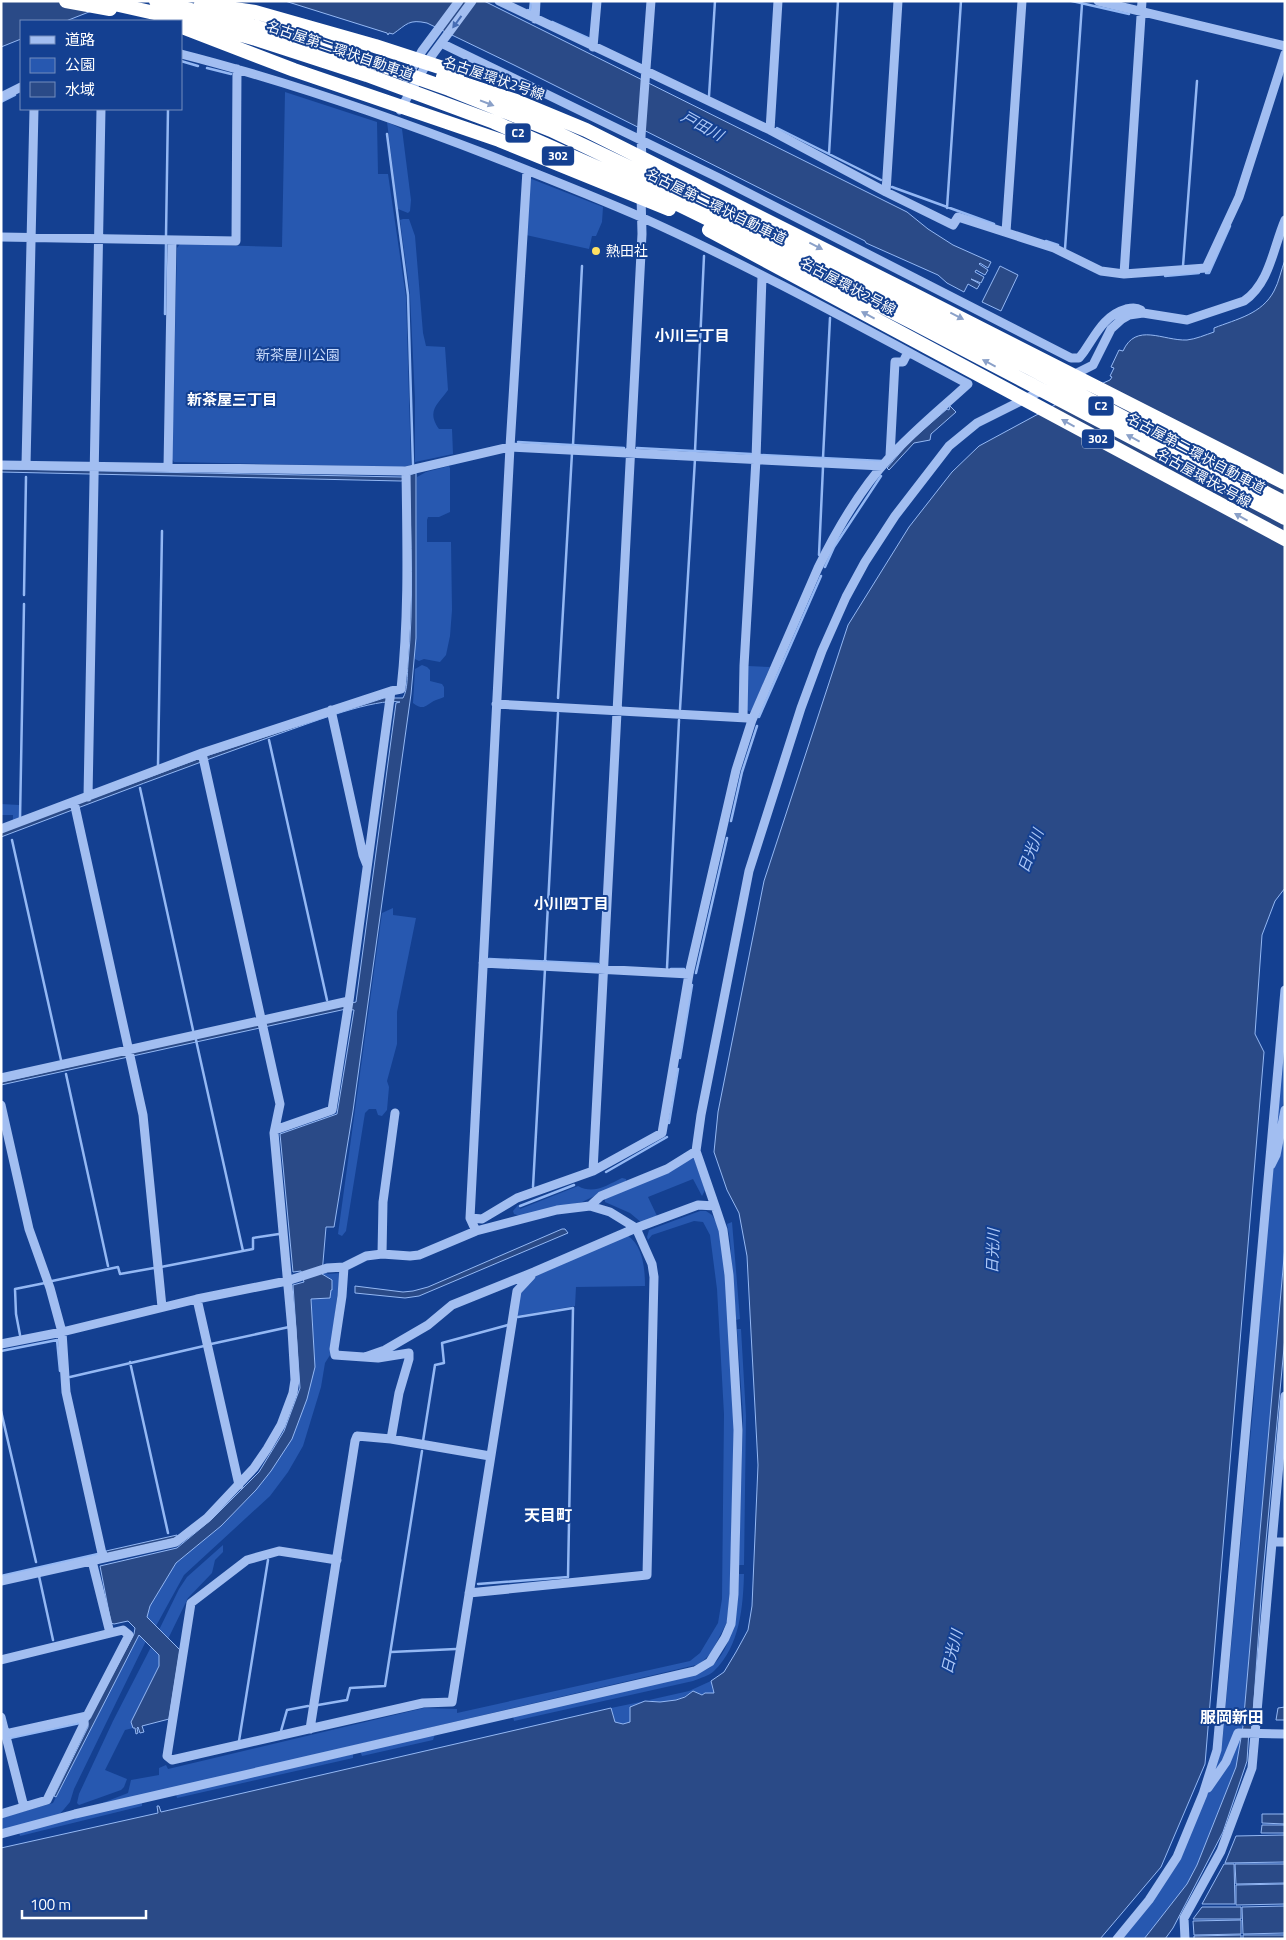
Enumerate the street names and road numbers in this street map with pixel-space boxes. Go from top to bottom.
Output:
street label: 名古屋第二環状自動車道 [264,15,416,85]
street label: 名古屋環状2号線 [441,50,548,105]
road number: C2 [506,124,530,142]
road number: 302 [542,146,574,166]
street label: 名古屋第二環状自動車道 [642,162,790,249]
street label: 名古屋環状2号線 [797,251,900,320]
road number: C2 [1088,396,1114,416]
street label: 名古屋第二環状自動車道 [1123,407,1269,498]
road number: 302 [1082,429,1114,448]
street label: 名古屋環状2号線 [1153,443,1256,512]

